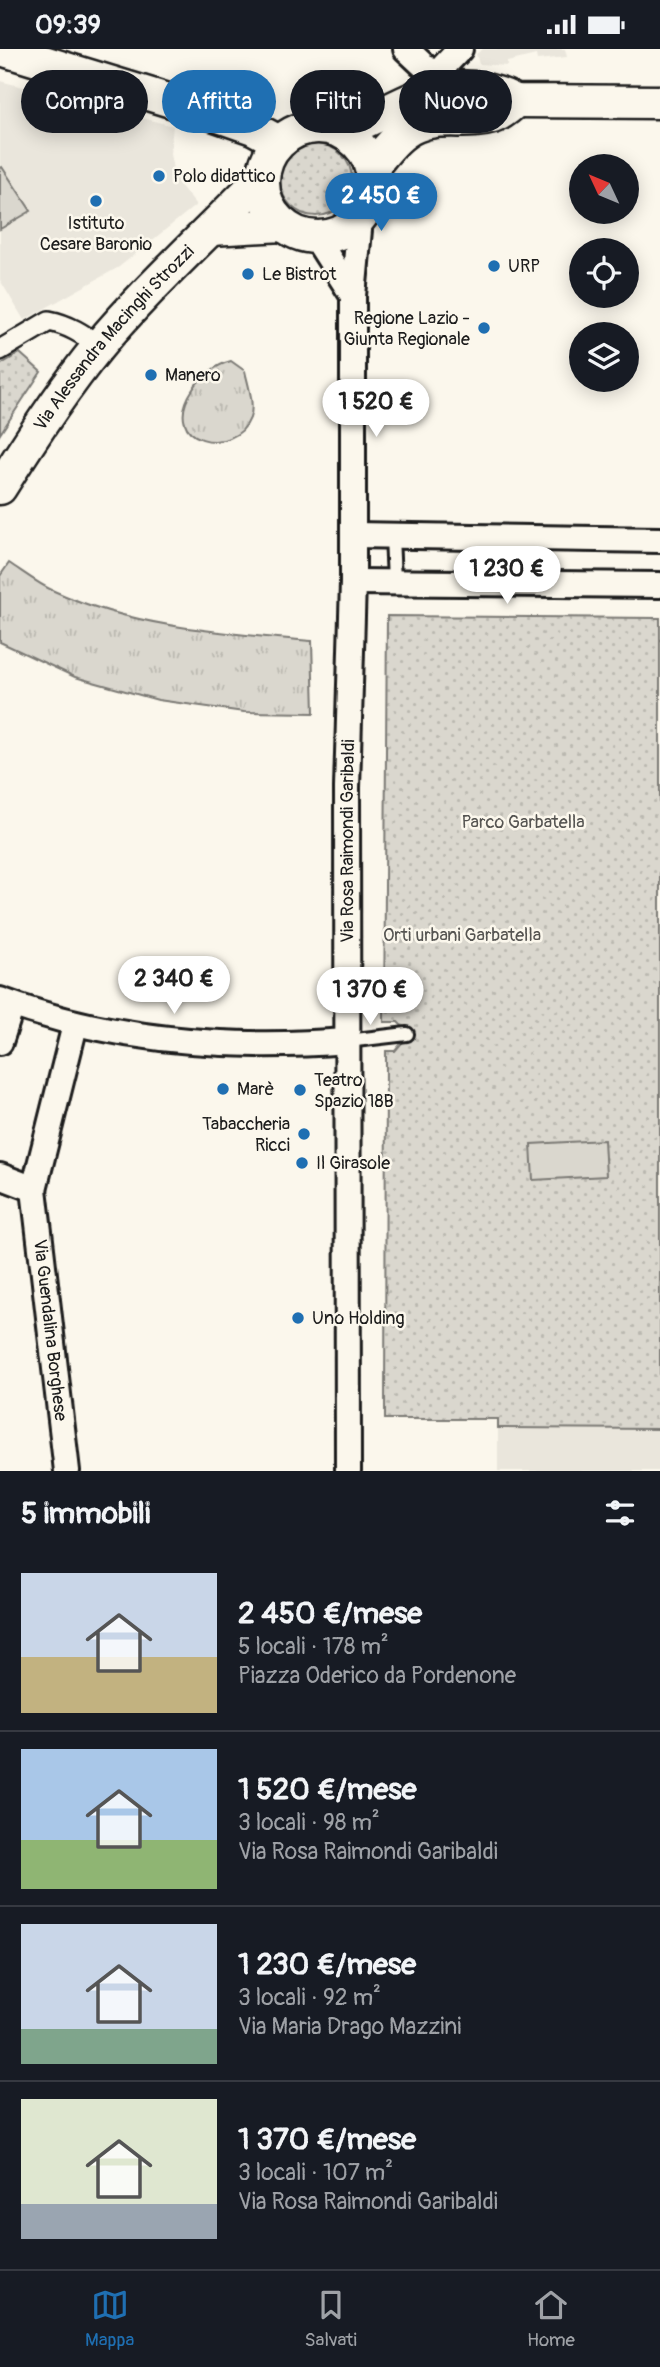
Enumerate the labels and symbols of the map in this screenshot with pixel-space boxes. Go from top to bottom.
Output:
north arrow [569,154,639,224]
place label: Polo didattico [173,165,276,188]
marker: Polo didattico [151,168,167,184]
pin: 2 450 € [316,173,446,233]
marker: Istituto Cesare Baronio [88,193,104,209]
place label: Istituto Cesare Baronio [40,212,153,256]
street label: Via Alessandra Macinghi Strozzi [28,240,199,435]
place label: URP [508,255,540,278]
marker: URP [486,258,502,274]
place label: Le Bistrot [262,263,337,286]
marker: Le Bistrot [240,266,256,282]
place label: Regione Lazio - Giunta Regionale [344,307,470,351]
marker: Regione Lazio - Giunta Regionale [476,320,492,336]
place label: Manero [165,364,221,387]
marker: Manero [143,367,159,383]
pin: 1 520 € [311,379,441,439]
pin: 1 230 € [442,547,572,606]
street label: Via Rosa Raimondi Garibaldi [335,739,360,943]
park label: Parco Garbatella [461,811,585,834]
park label: Orti urbani Garbatella [383,924,541,947]
pin: 2 340 € [109,957,239,1016]
pin: 1 370 € [305,967,435,1027]
place label: Teatro Spazio 18B [314,1069,394,1113]
place label: Marè [237,1078,274,1101]
marker: Marè [215,1081,231,1097]
marker: Teatro Spazio 18B [292,1082,308,1098]
place label: Tabaccheria Ricci [202,1113,290,1157]
marker: Tabaccheria Ricci [296,1126,312,1142]
place label: Il Girasole [316,1152,390,1175]
marker: Il Girasole [294,1155,310,1171]
street label: Via Guendalina Borghese [28,1238,73,1422]
place label: Uno Holding [312,1307,404,1330]
marker: Uno Holding [290,1310,306,1326]

